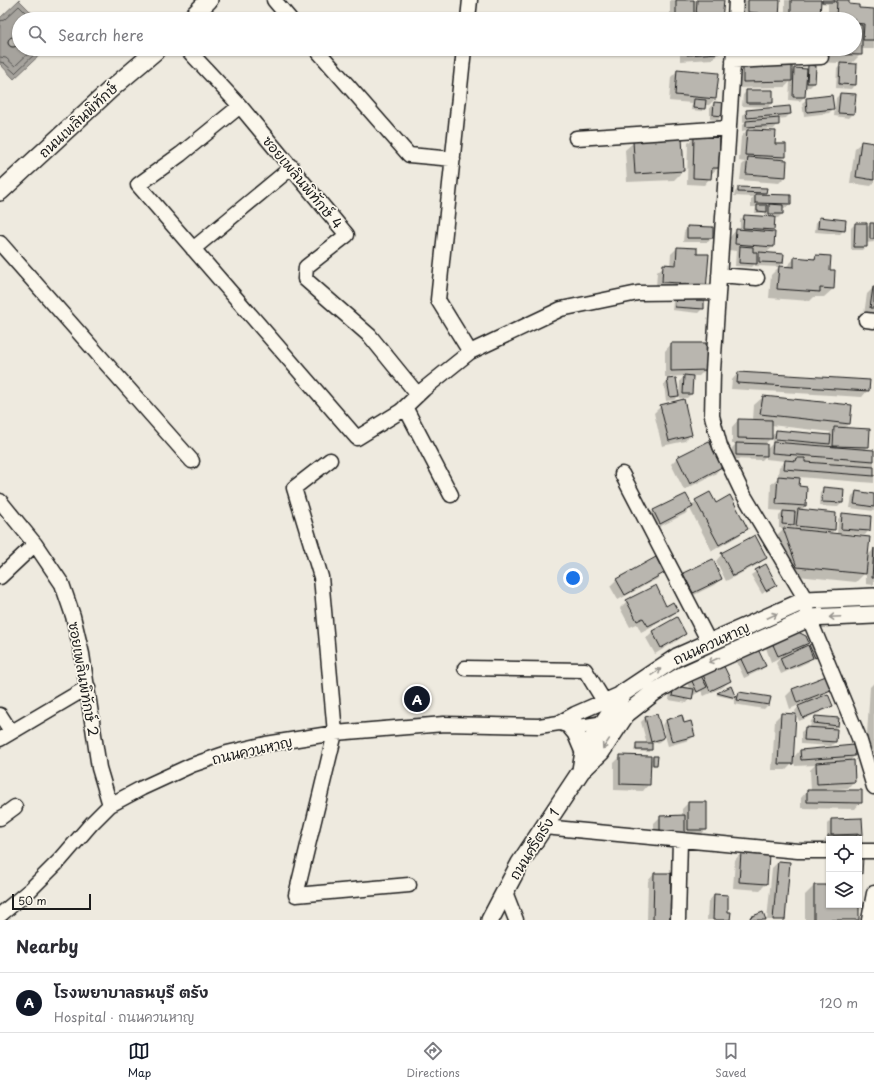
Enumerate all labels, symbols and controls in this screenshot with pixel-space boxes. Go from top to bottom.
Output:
search box [12,12,862,56]
icon: search [26,23,48,45]
text: Search here [58,23,144,46]
street label: ถนนเพลินพิทักษ์ [34,77,123,162]
street label: ซอยเพลินพิทักษ์ 4 [258,131,348,233]
your location [563,568,583,588]
one-way arrow [766,612,778,619]
one-way arrow [829,613,842,621]
street label: ถนนควนหาญ [669,616,753,670]
street label: ซอยเพลินพิทักษ์ 2 [64,620,104,738]
one-way arrow [708,657,720,664]
one-way arrow [650,668,661,676]
pin: A [404,684,430,714]
street label: ถนนควนหาญ [210,731,294,769]
one-way arrow [602,739,610,750]
street label: ถนนศรีตรัง 1 [504,804,564,884]
map controls [826,836,862,908]
button: locate [826,836,862,872]
button: layers [826,872,862,908]
scale bar [12,892,91,911]
text: 50 m [18,892,47,909]
text: Nearby [16,933,78,959]
text: โรงพยาบาลธนบุรี ตรัง [54,980,208,1003]
text: A [24,993,34,1012]
text: 120 m [819,993,858,1012]
text: Hospital · ถนนควนหาญ [54,1007,195,1026]
tab: Map [128,1040,151,1081]
tab: Directions [406,1040,460,1081]
tab: Saved [715,1040,746,1081]

